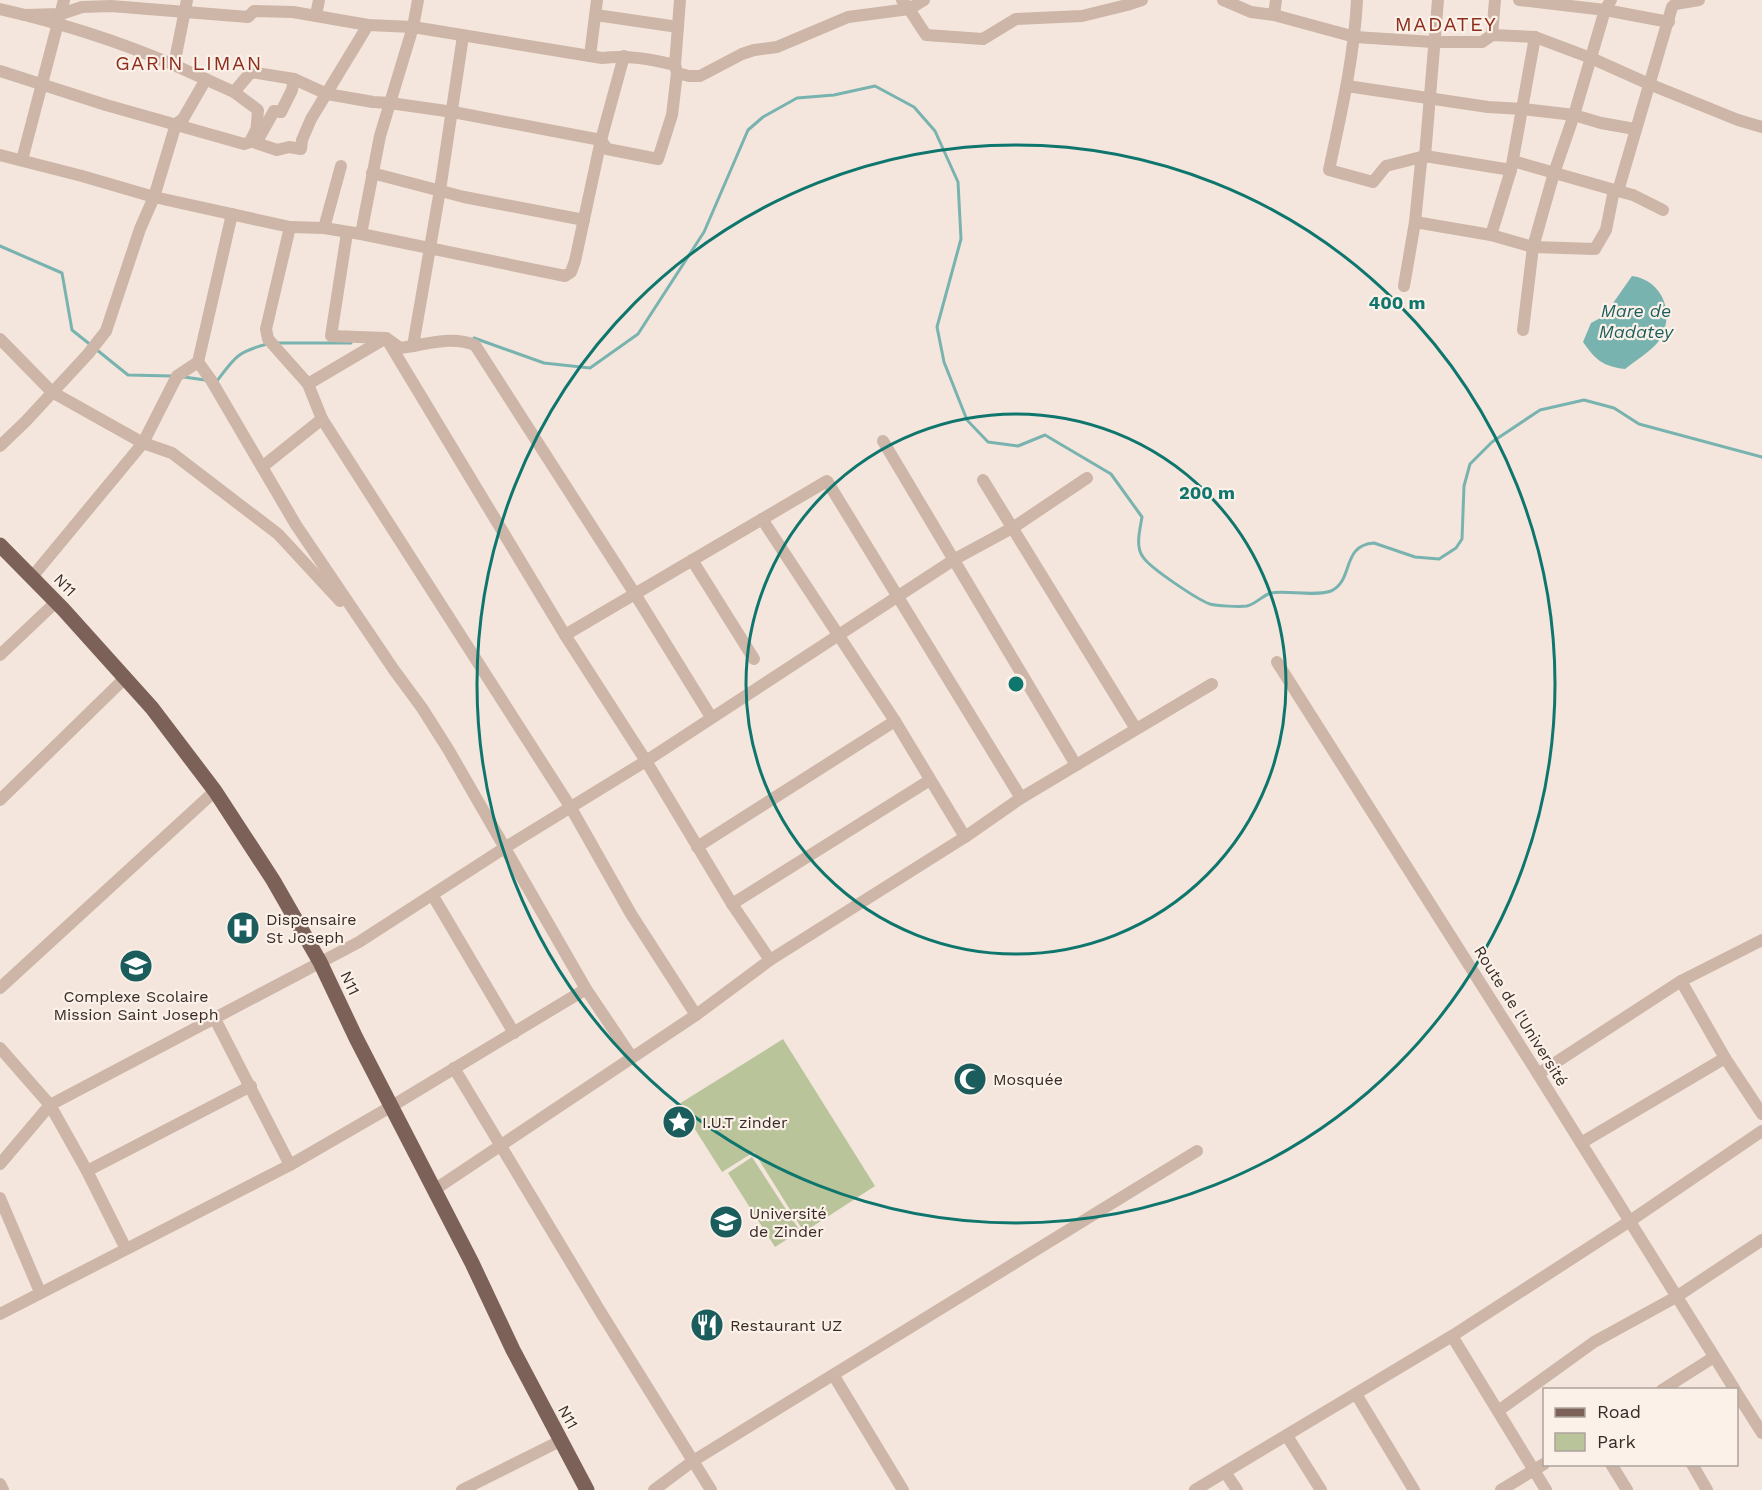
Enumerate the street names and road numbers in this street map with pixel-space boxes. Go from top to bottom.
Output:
street label: N11 [50,570,80,600]
street label: Route de l'Université [1470,942,1572,1090]
street label: N11 [336,968,364,998]
street label: N11 [554,1402,582,1432]

